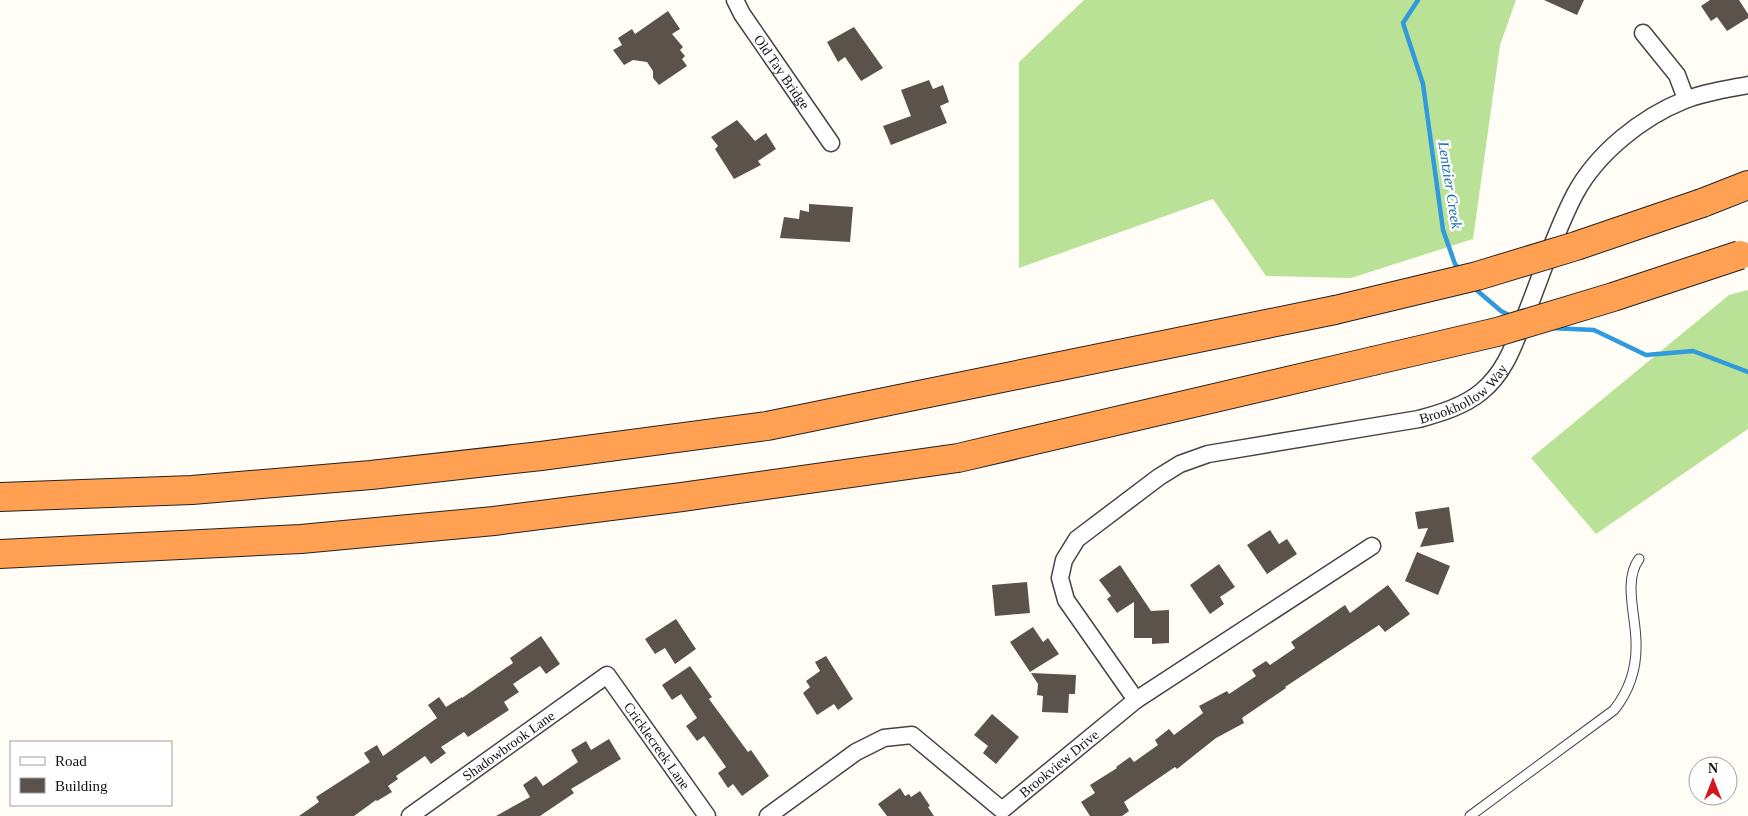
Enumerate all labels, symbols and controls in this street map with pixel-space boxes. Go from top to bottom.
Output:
street label: Old Tay Bridge [751,32,812,112]
water label: Lentzier Creek [1435,139,1465,230]
street label: Brookhollow Way [1418,362,1510,427]
street label: Cricklecreek Lane [621,700,693,792]
street label: Shadowbrook Lane [460,708,557,784]
street label: Brookview Drive [1017,727,1102,800]
legend [10,741,172,806]
text: Road [55,753,87,769]
north arrow [1688,756,1738,806]
text: N [1708,761,1718,776]
text: Building [55,778,108,794]

